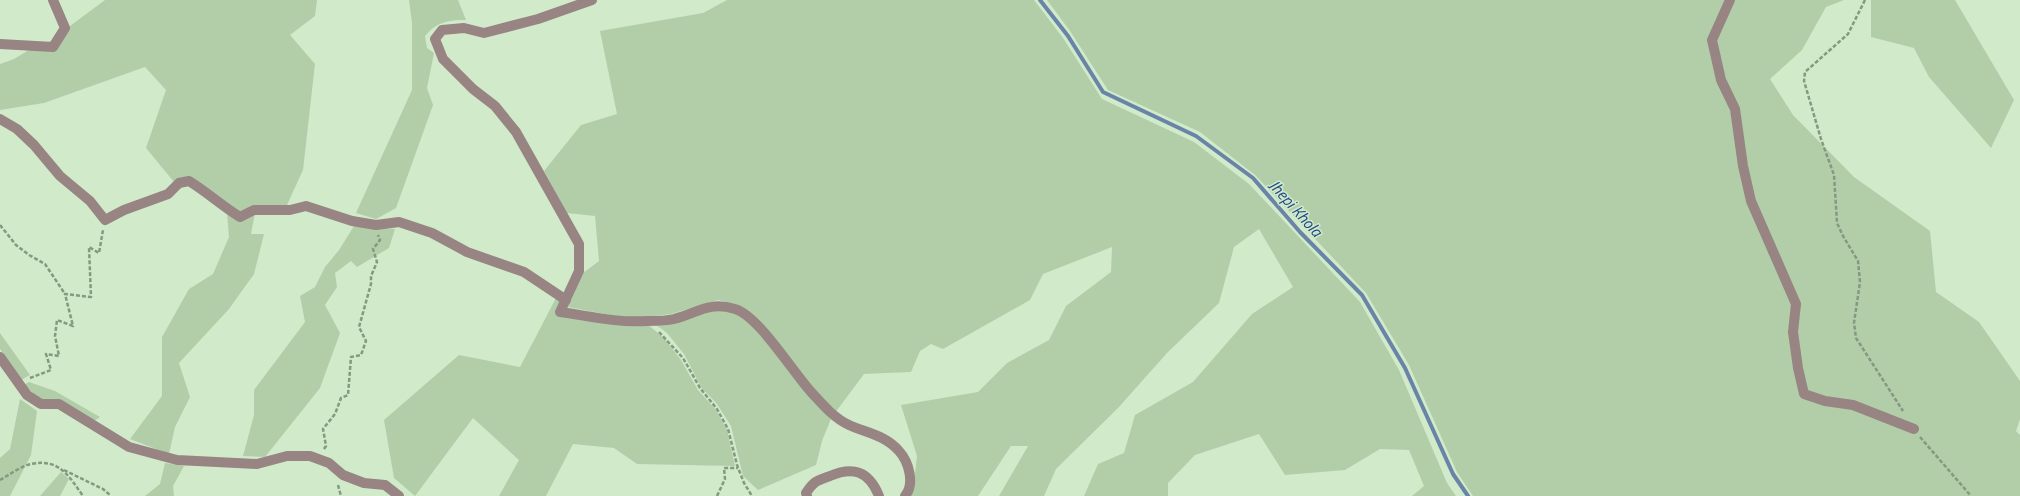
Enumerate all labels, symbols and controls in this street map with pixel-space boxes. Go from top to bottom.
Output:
water label: Jhepi Khola [1264,174,1329,243]

